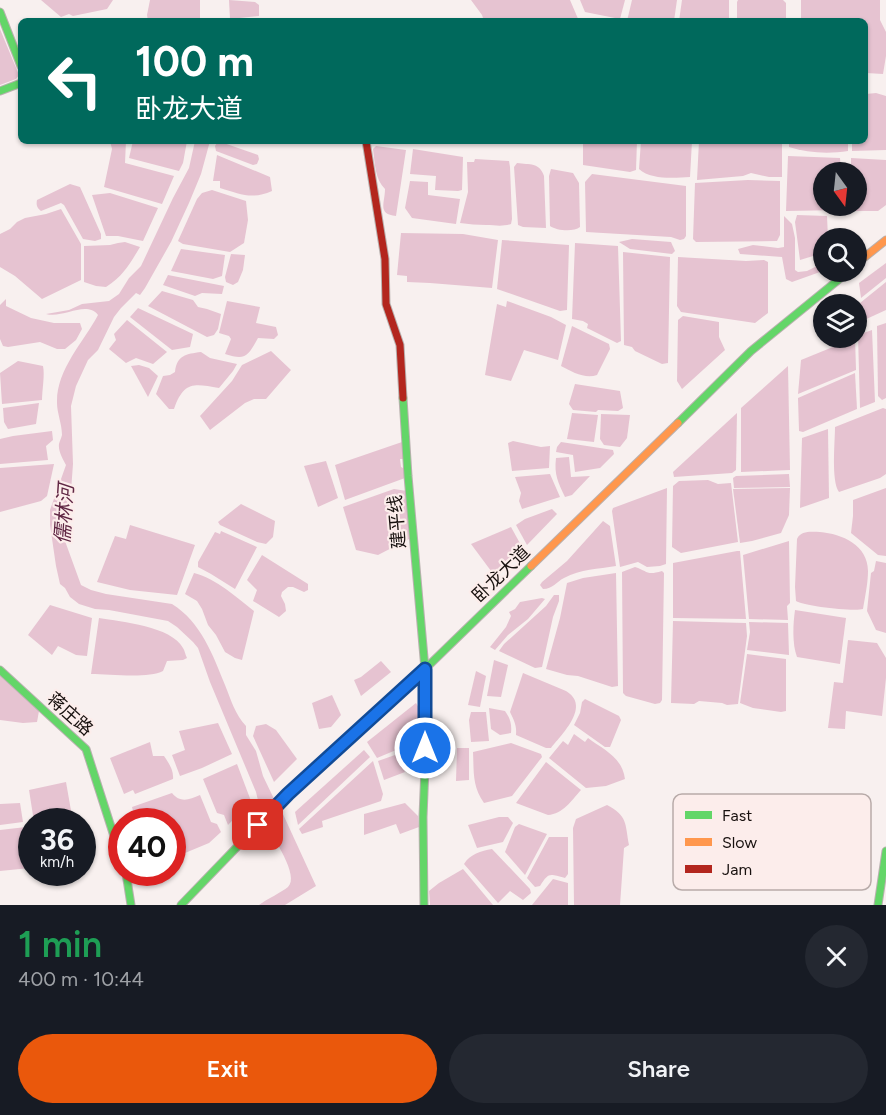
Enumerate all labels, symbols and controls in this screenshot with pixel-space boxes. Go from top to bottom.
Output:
text: 100 m [135,36,254,87]
icon: left [36,42,114,120]
text: 卧龙大道 [135,92,243,125]
north arrow [813,162,867,216]
map controls [813,162,867,348]
button: search [813,228,867,282]
button: layers [813,294,867,348]
water label: 儒林河 [50,479,78,545]
street label: 建平线 [384,494,410,550]
street label: 卧龙大道 [467,541,535,607]
street label: 蒋庄路 [43,688,97,740]
position arrow [393,716,457,780]
legend [673,794,871,890]
pin [232,799,283,850]
text: Fast [722,806,752,825]
speed limit sign: 40 [108,808,186,886]
icon: arrive [241,808,274,841]
text: 36 [40,821,74,858]
text: Slow [722,833,757,852]
text: km/h [40,853,74,871]
text: Jam [722,860,752,879]
text: 1 min [18,923,102,966]
button: close [805,925,868,988]
text: 400 m · 10:44 [18,967,144,991]
button: Exit [18,1034,437,1103]
button: Share [449,1034,868,1103]

